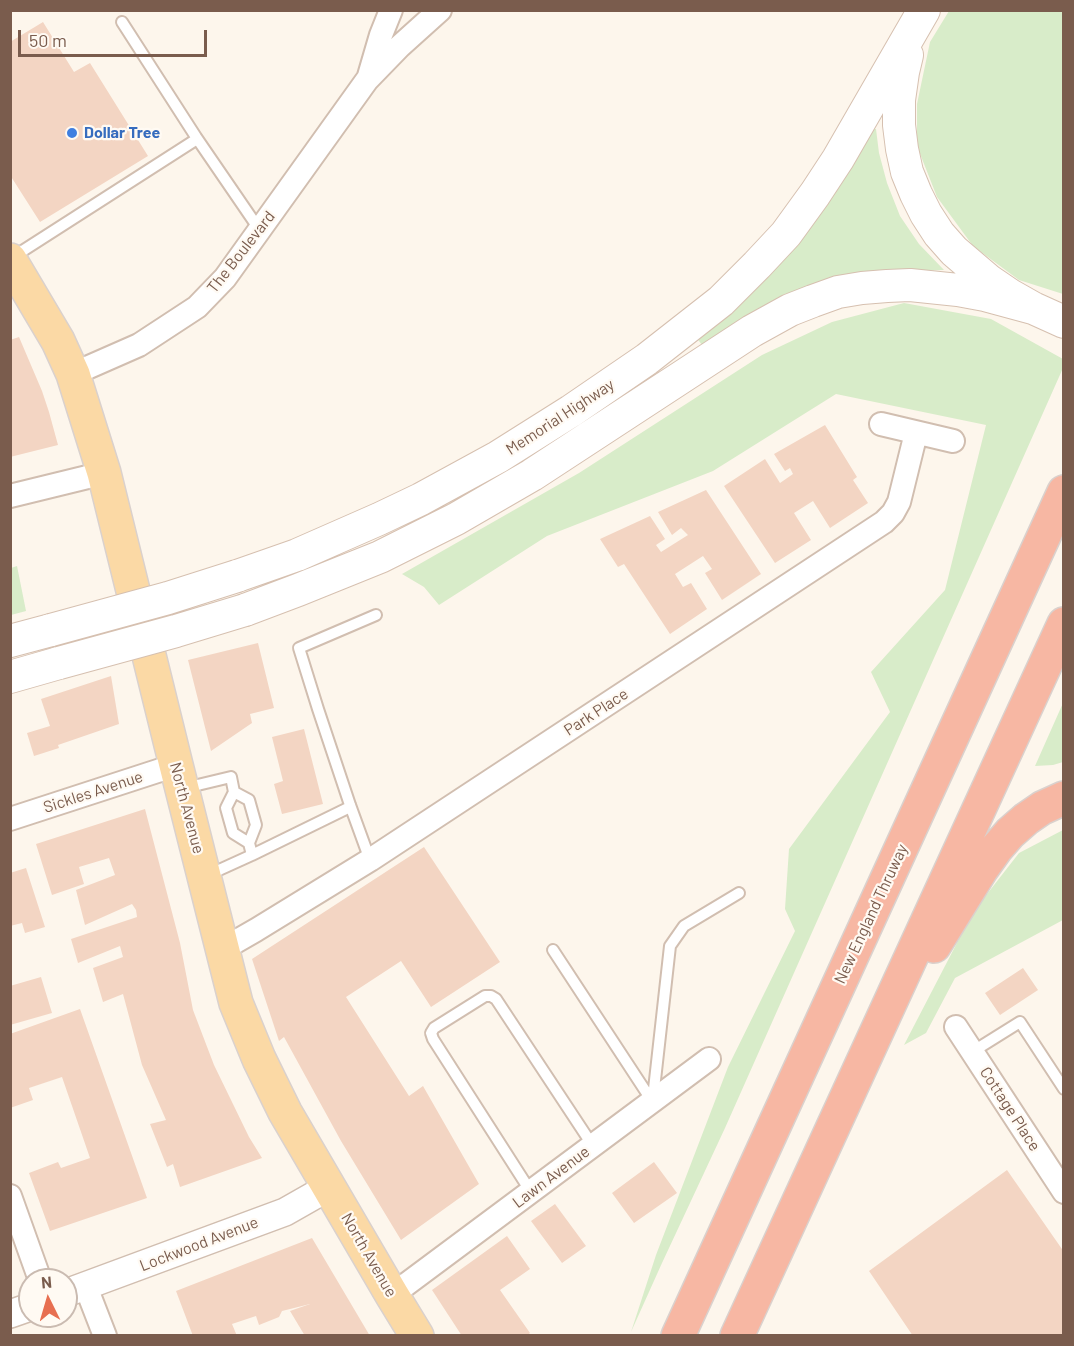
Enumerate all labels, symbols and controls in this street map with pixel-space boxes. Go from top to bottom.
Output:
scale bar [21,18,210,56]
text: 50 m [29,29,67,51]
place label: Dollar Tree [84,123,160,143]
marker: Dollar Tree [65,126,79,140]
street label: The Boulevard [203,207,279,297]
street label: Memorial Highway [502,375,618,459]
street label: Park Place [560,684,632,740]
street label: North Avenue [166,760,208,856]
street label: Sickles Avenue [41,767,145,817]
street label: New England Thruway [830,841,912,987]
street label: Cottage Place [976,1063,1044,1155]
street label: Lawn Avenue [509,1142,593,1212]
street label: North Avenue [337,1209,401,1301]
street label: Lockwood Avenue [137,1213,261,1275]
north arrow [18,1268,78,1328]
text: N [40,1272,53,1291]

